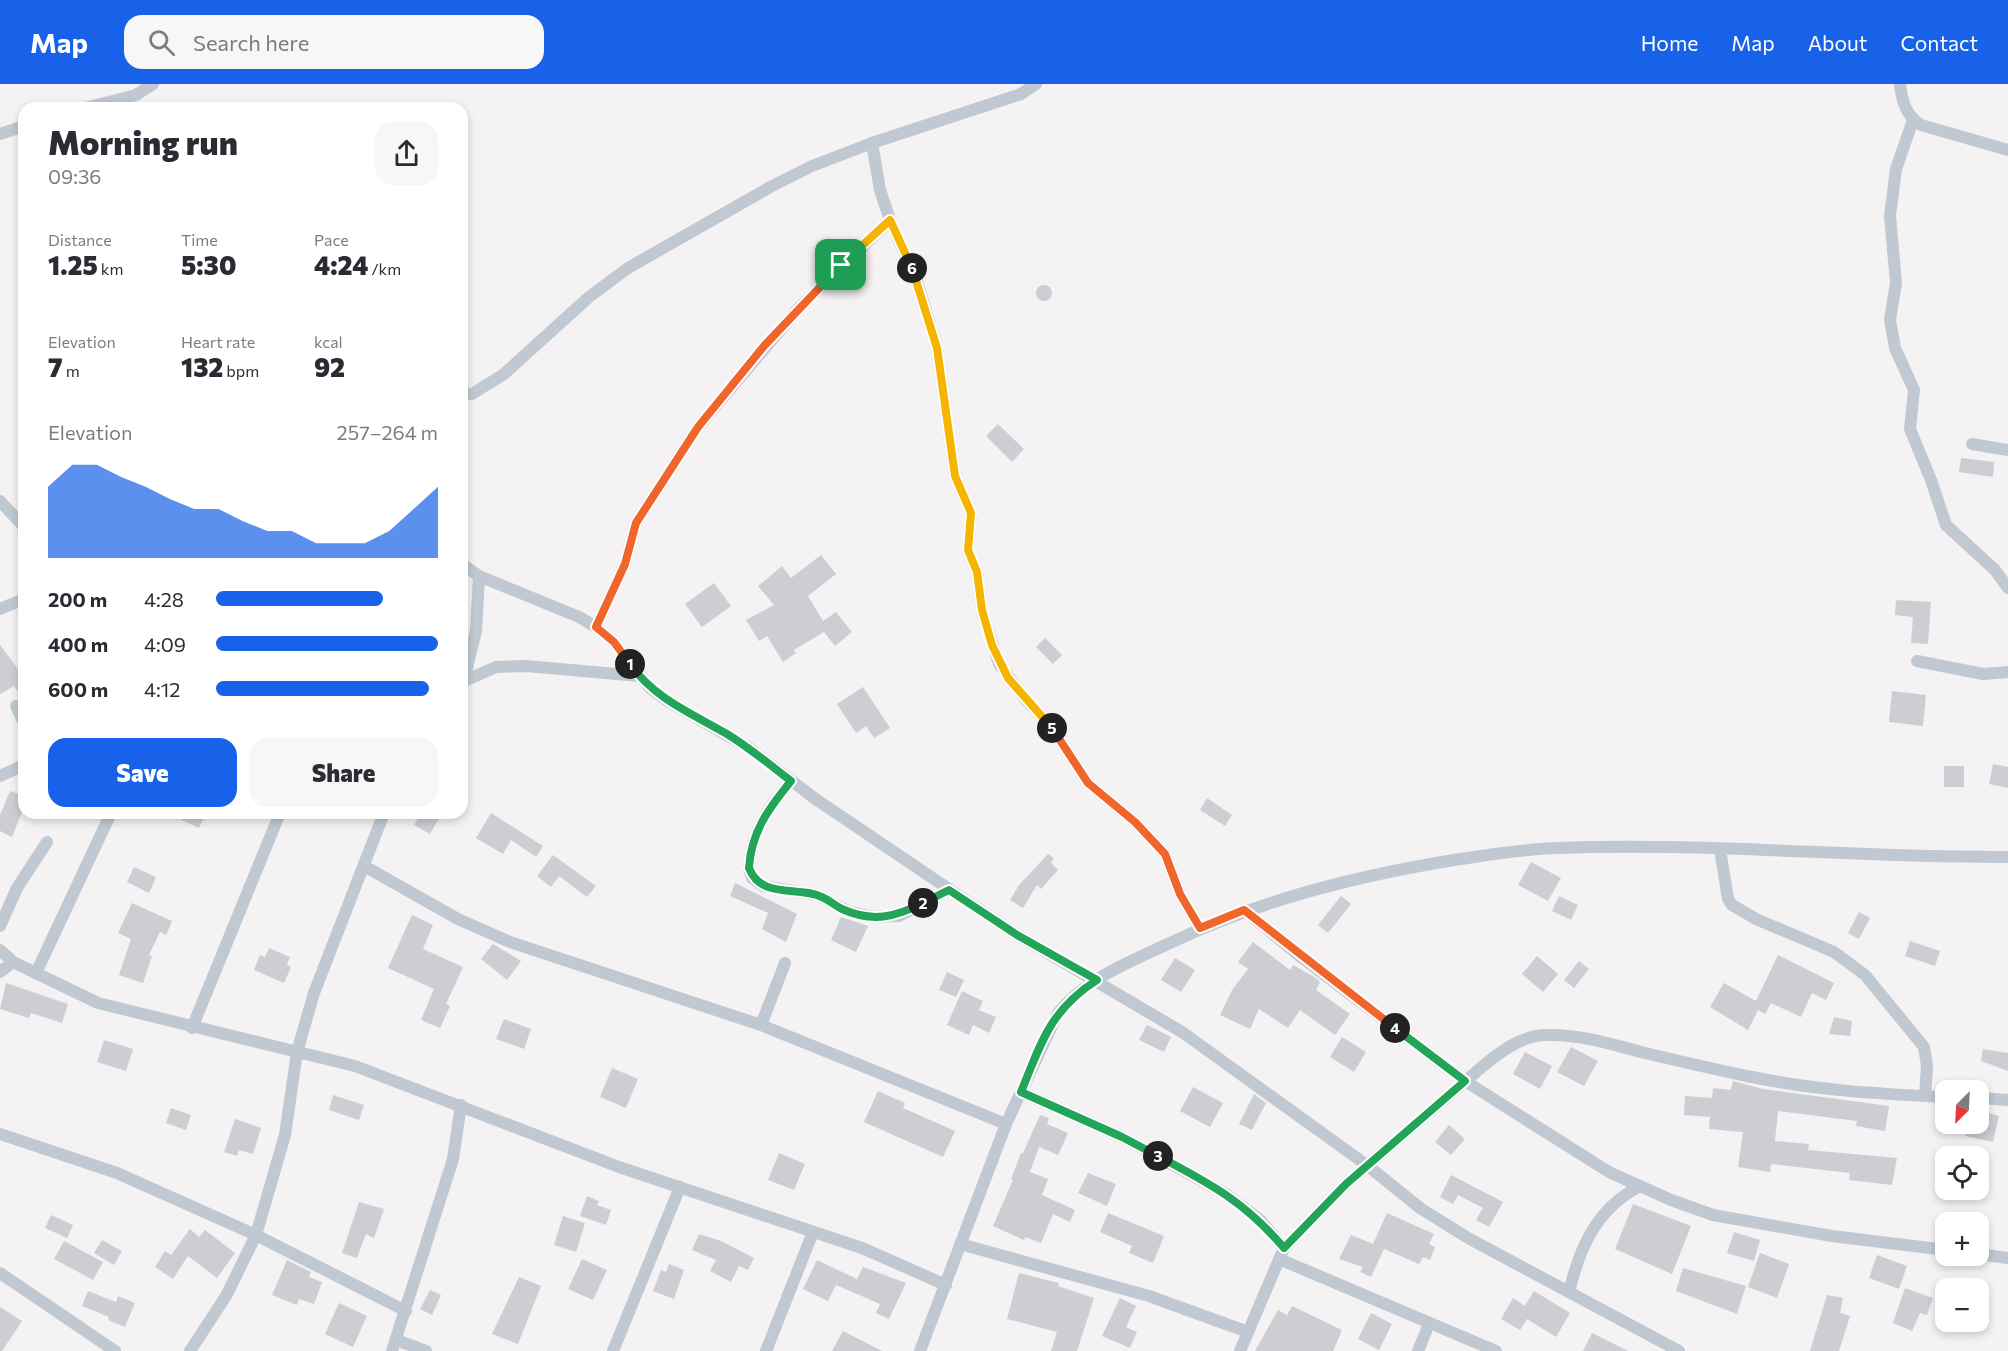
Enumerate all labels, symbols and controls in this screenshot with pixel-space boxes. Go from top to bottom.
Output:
search box [124,15,544,69]
text: Map [30,25,88,59]
icon: search [145,26,178,59]
text: Search here [193,29,309,56]
text: Home [1641,30,1698,55]
text: Map [1731,30,1775,55]
text: About [1808,30,1867,55]
text: Contact [1900,30,1978,55]
text: Morning run [48,121,238,162]
button: share [375,122,438,185]
text: 09:36 [48,164,101,188]
text: Distance [48,230,112,249]
text: Time [181,230,218,249]
text: Pace [314,230,349,249]
pin [815,239,866,290]
icon: arrive [824,248,857,281]
text: 1.25 [48,249,98,280]
text: 5:30 [181,249,236,280]
text: 4:24 [314,249,368,280]
pin: 6 [897,253,927,283]
text: 6 [907,258,917,277]
text: km [98,259,123,278]
text: /km [368,259,401,278]
text: Elevation [48,332,116,351]
text: Heart rate [181,332,255,351]
text: kcal [314,332,343,351]
text: 7 [48,351,63,382]
text: 132 [181,351,223,382]
text: 92 [314,351,345,382]
text: m [63,361,80,380]
text: bpm [223,361,259,380]
text: Elevation [48,420,133,444]
text: 257–264 m [337,420,438,444]
text: 200 m [48,587,107,611]
text: 4:28 [144,587,184,611]
text: 400 m [48,632,108,656]
text: 4:09 [144,632,186,656]
pin: 1 [615,649,645,679]
text: 1 [626,654,634,673]
text: 600 m [48,677,108,701]
text: 4:12 [144,677,180,701]
pin: 5 [1037,713,1067,743]
text: 5 [1047,718,1057,737]
button: Save [48,738,237,807]
button: Share [249,738,438,807]
pin: 2 [908,888,938,918]
text: 2 [918,893,928,912]
pin: 4 [1380,1013,1410,1043]
text: 4 [1390,1018,1400,1037]
north arrow [1935,1080,1989,1134]
map controls [1935,1080,1989,1332]
pin: 3 [1143,1141,1173,1171]
text: 3 [1153,1146,1163,1165]
button: locate [1935,1146,1989,1200]
button: + [1935,1212,1989,1266]
button: − [1935,1278,1989,1332]

